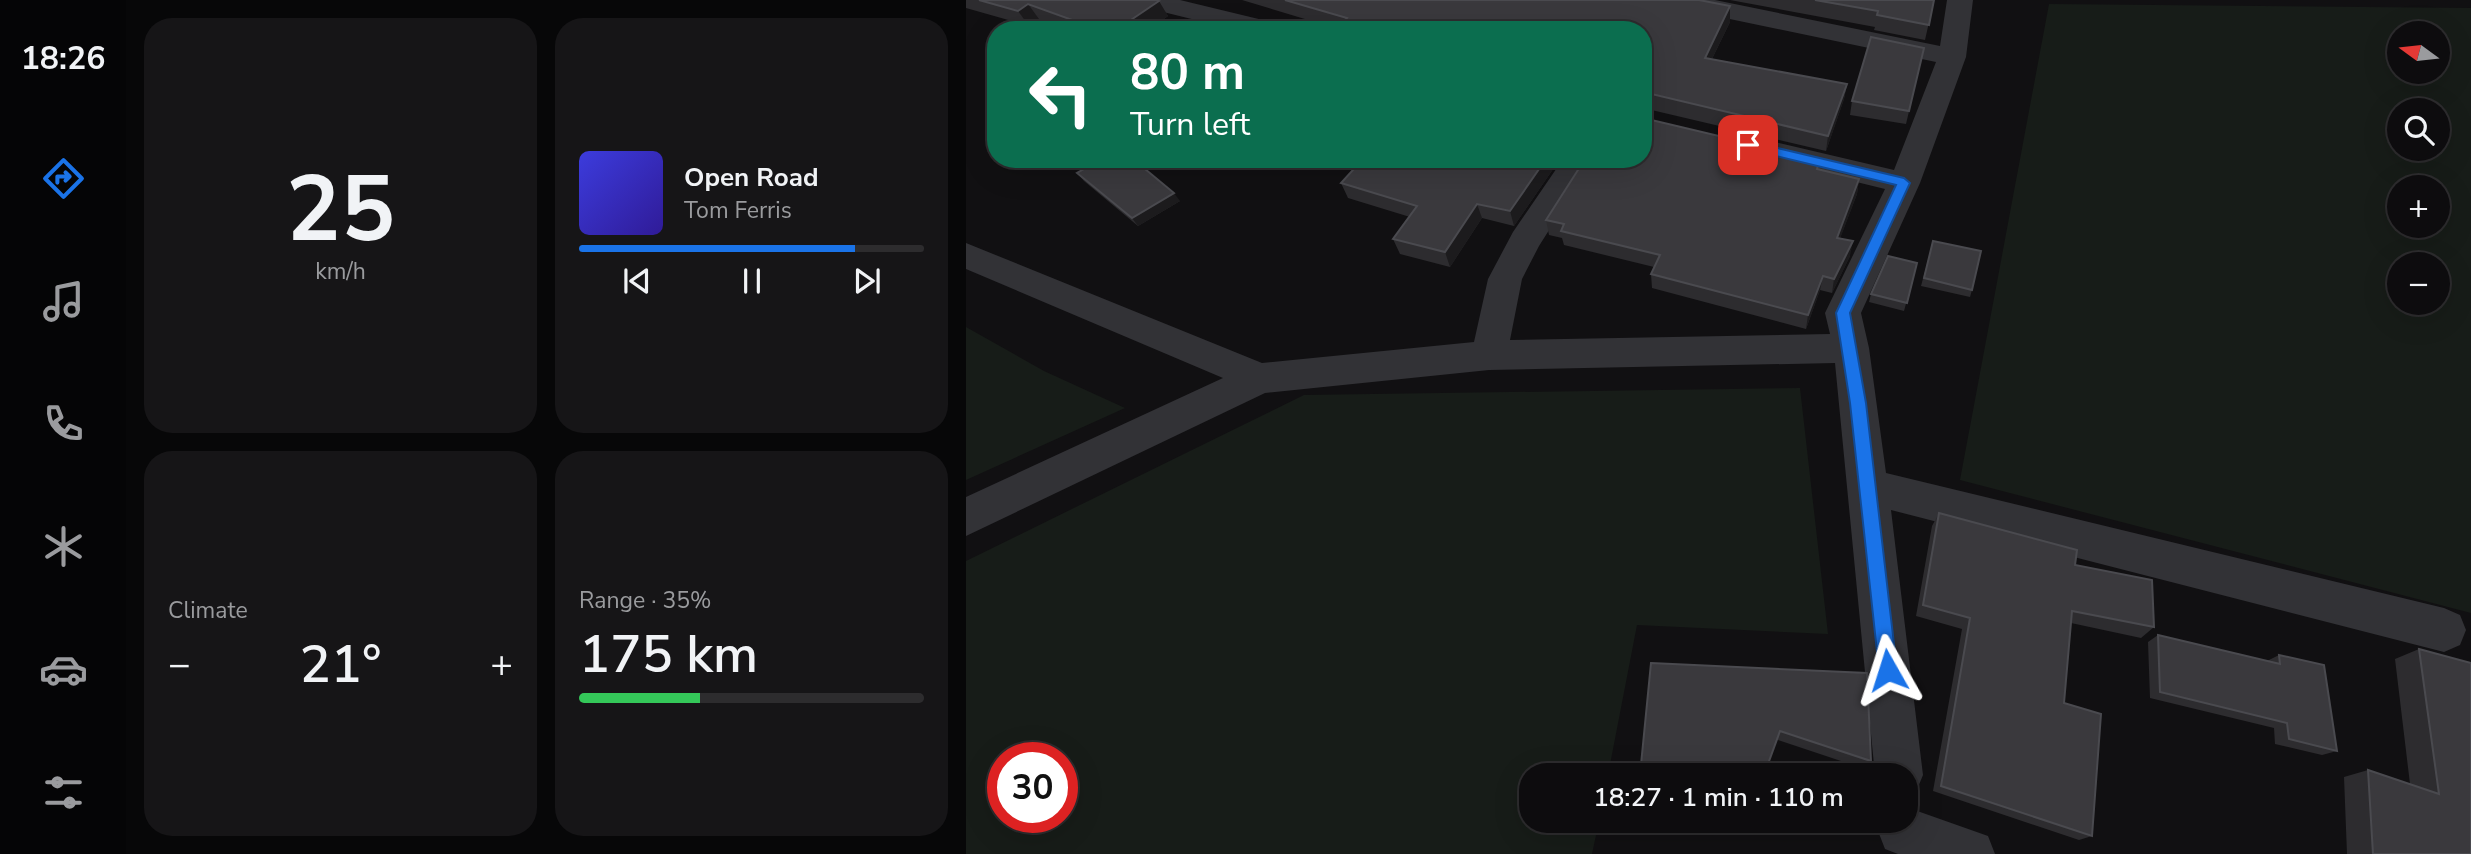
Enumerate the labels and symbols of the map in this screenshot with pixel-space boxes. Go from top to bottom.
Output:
north arrow [2387,21,2450,84]
pin [1718,115,1778,175]
position arrow [1851,633,1925,707]
speed limit sign: 30 [987,742,1078,833]

